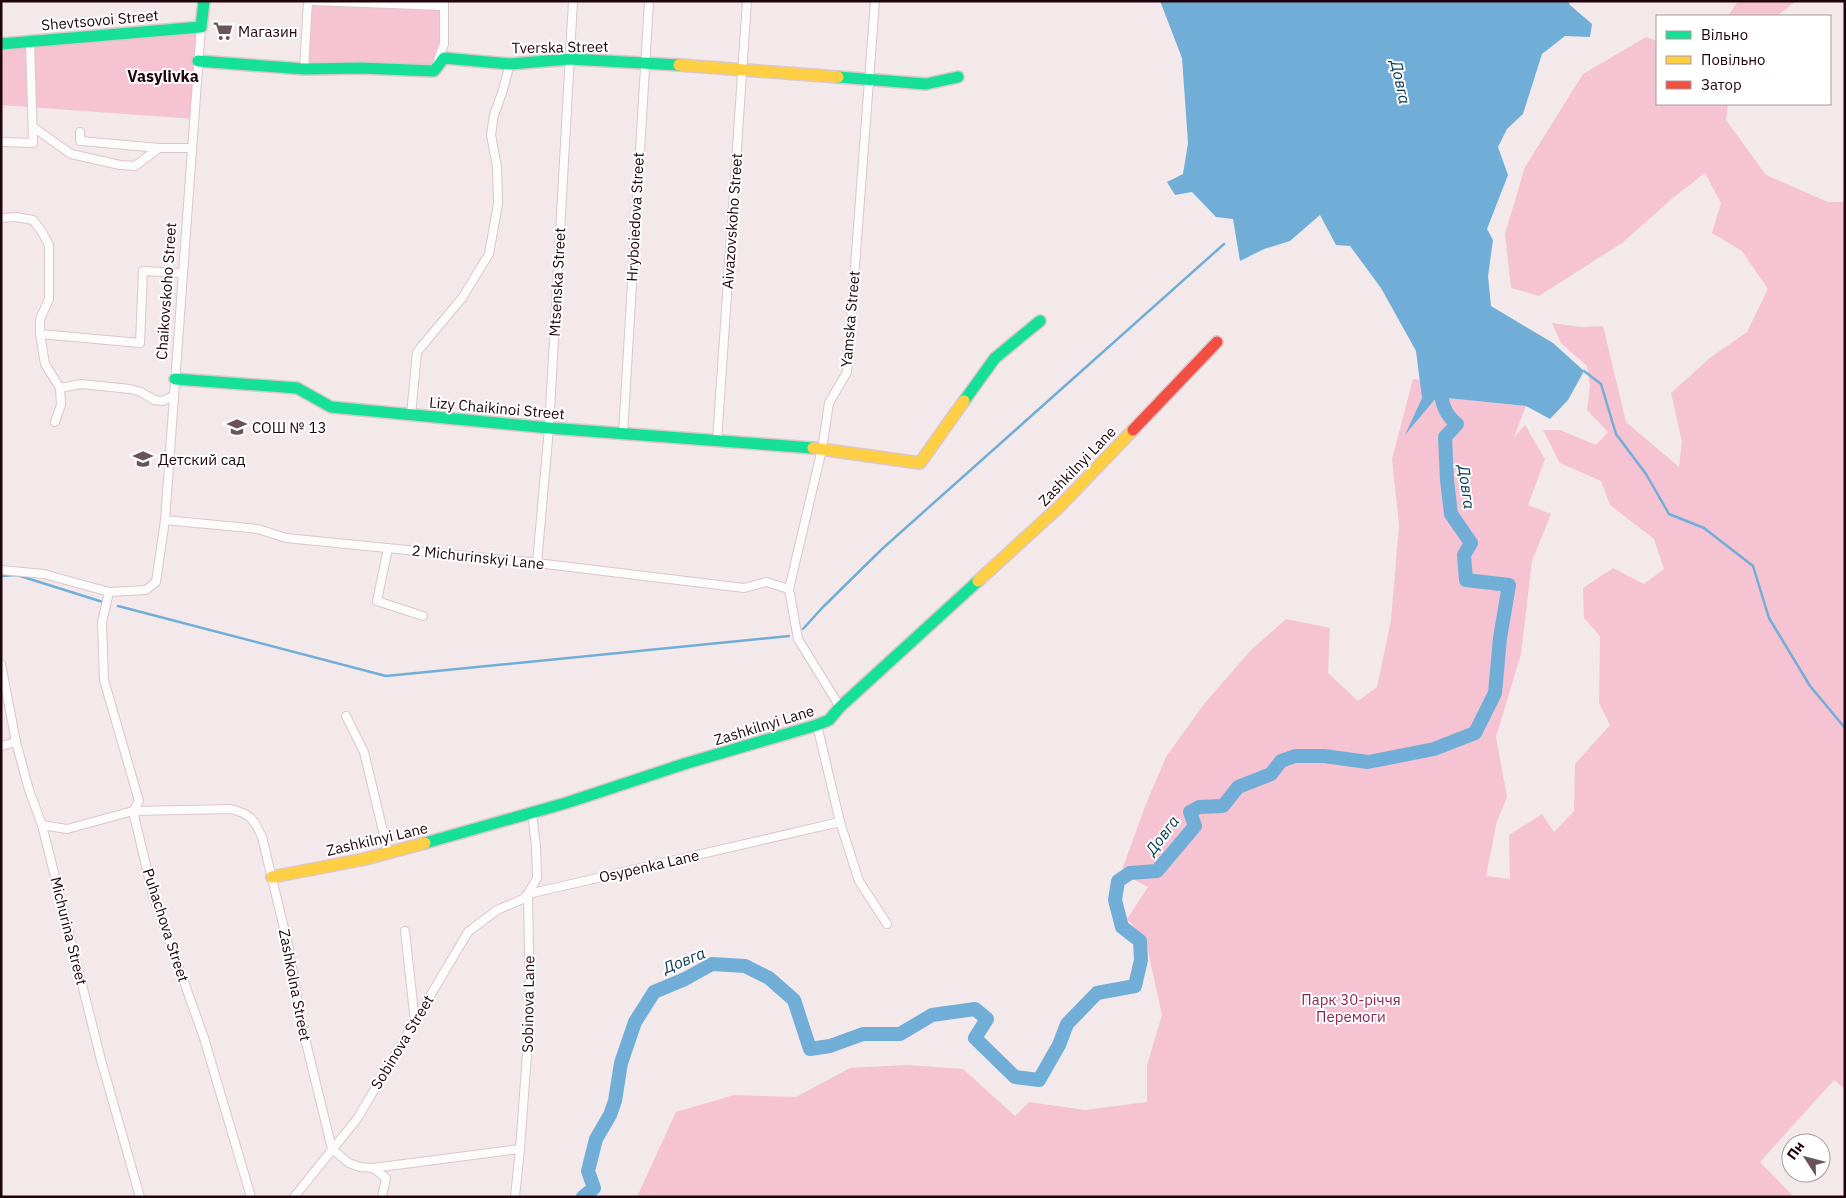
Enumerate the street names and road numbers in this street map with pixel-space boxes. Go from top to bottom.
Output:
street label: Shevtsovoi Street [41,5,159,35]
street label: Tverska Street [511,37,609,57]
street label: Hryboiedova Street [622,152,648,282]
street label: Aivazovskoho Street [718,152,746,290]
street label: Chaikovskoho Street [152,222,180,360]
street label: Mtsenska Street [545,227,569,337]
street label: Yamska Street [836,270,864,368]
street label: Lizy Chaikinoi Street [429,393,565,423]
street label: Zashkilnyi Lane [1034,422,1120,510]
street label: 2 Michurinskyi Lane [411,541,545,573]
street label: Zashkilnyi Lane [712,701,816,749]
street label: Zashkilnyi Lane [324,818,430,860]
street label: Osypenka Lane [597,845,701,887]
street label: Puhachova Street [139,866,193,984]
street label: Michurina Street [46,875,92,987]
street label: Zashkolna Street [275,927,315,1043]
street label: Sobinova Lane [518,955,538,1053]
street label: Sobinova Street [366,992,438,1092]

